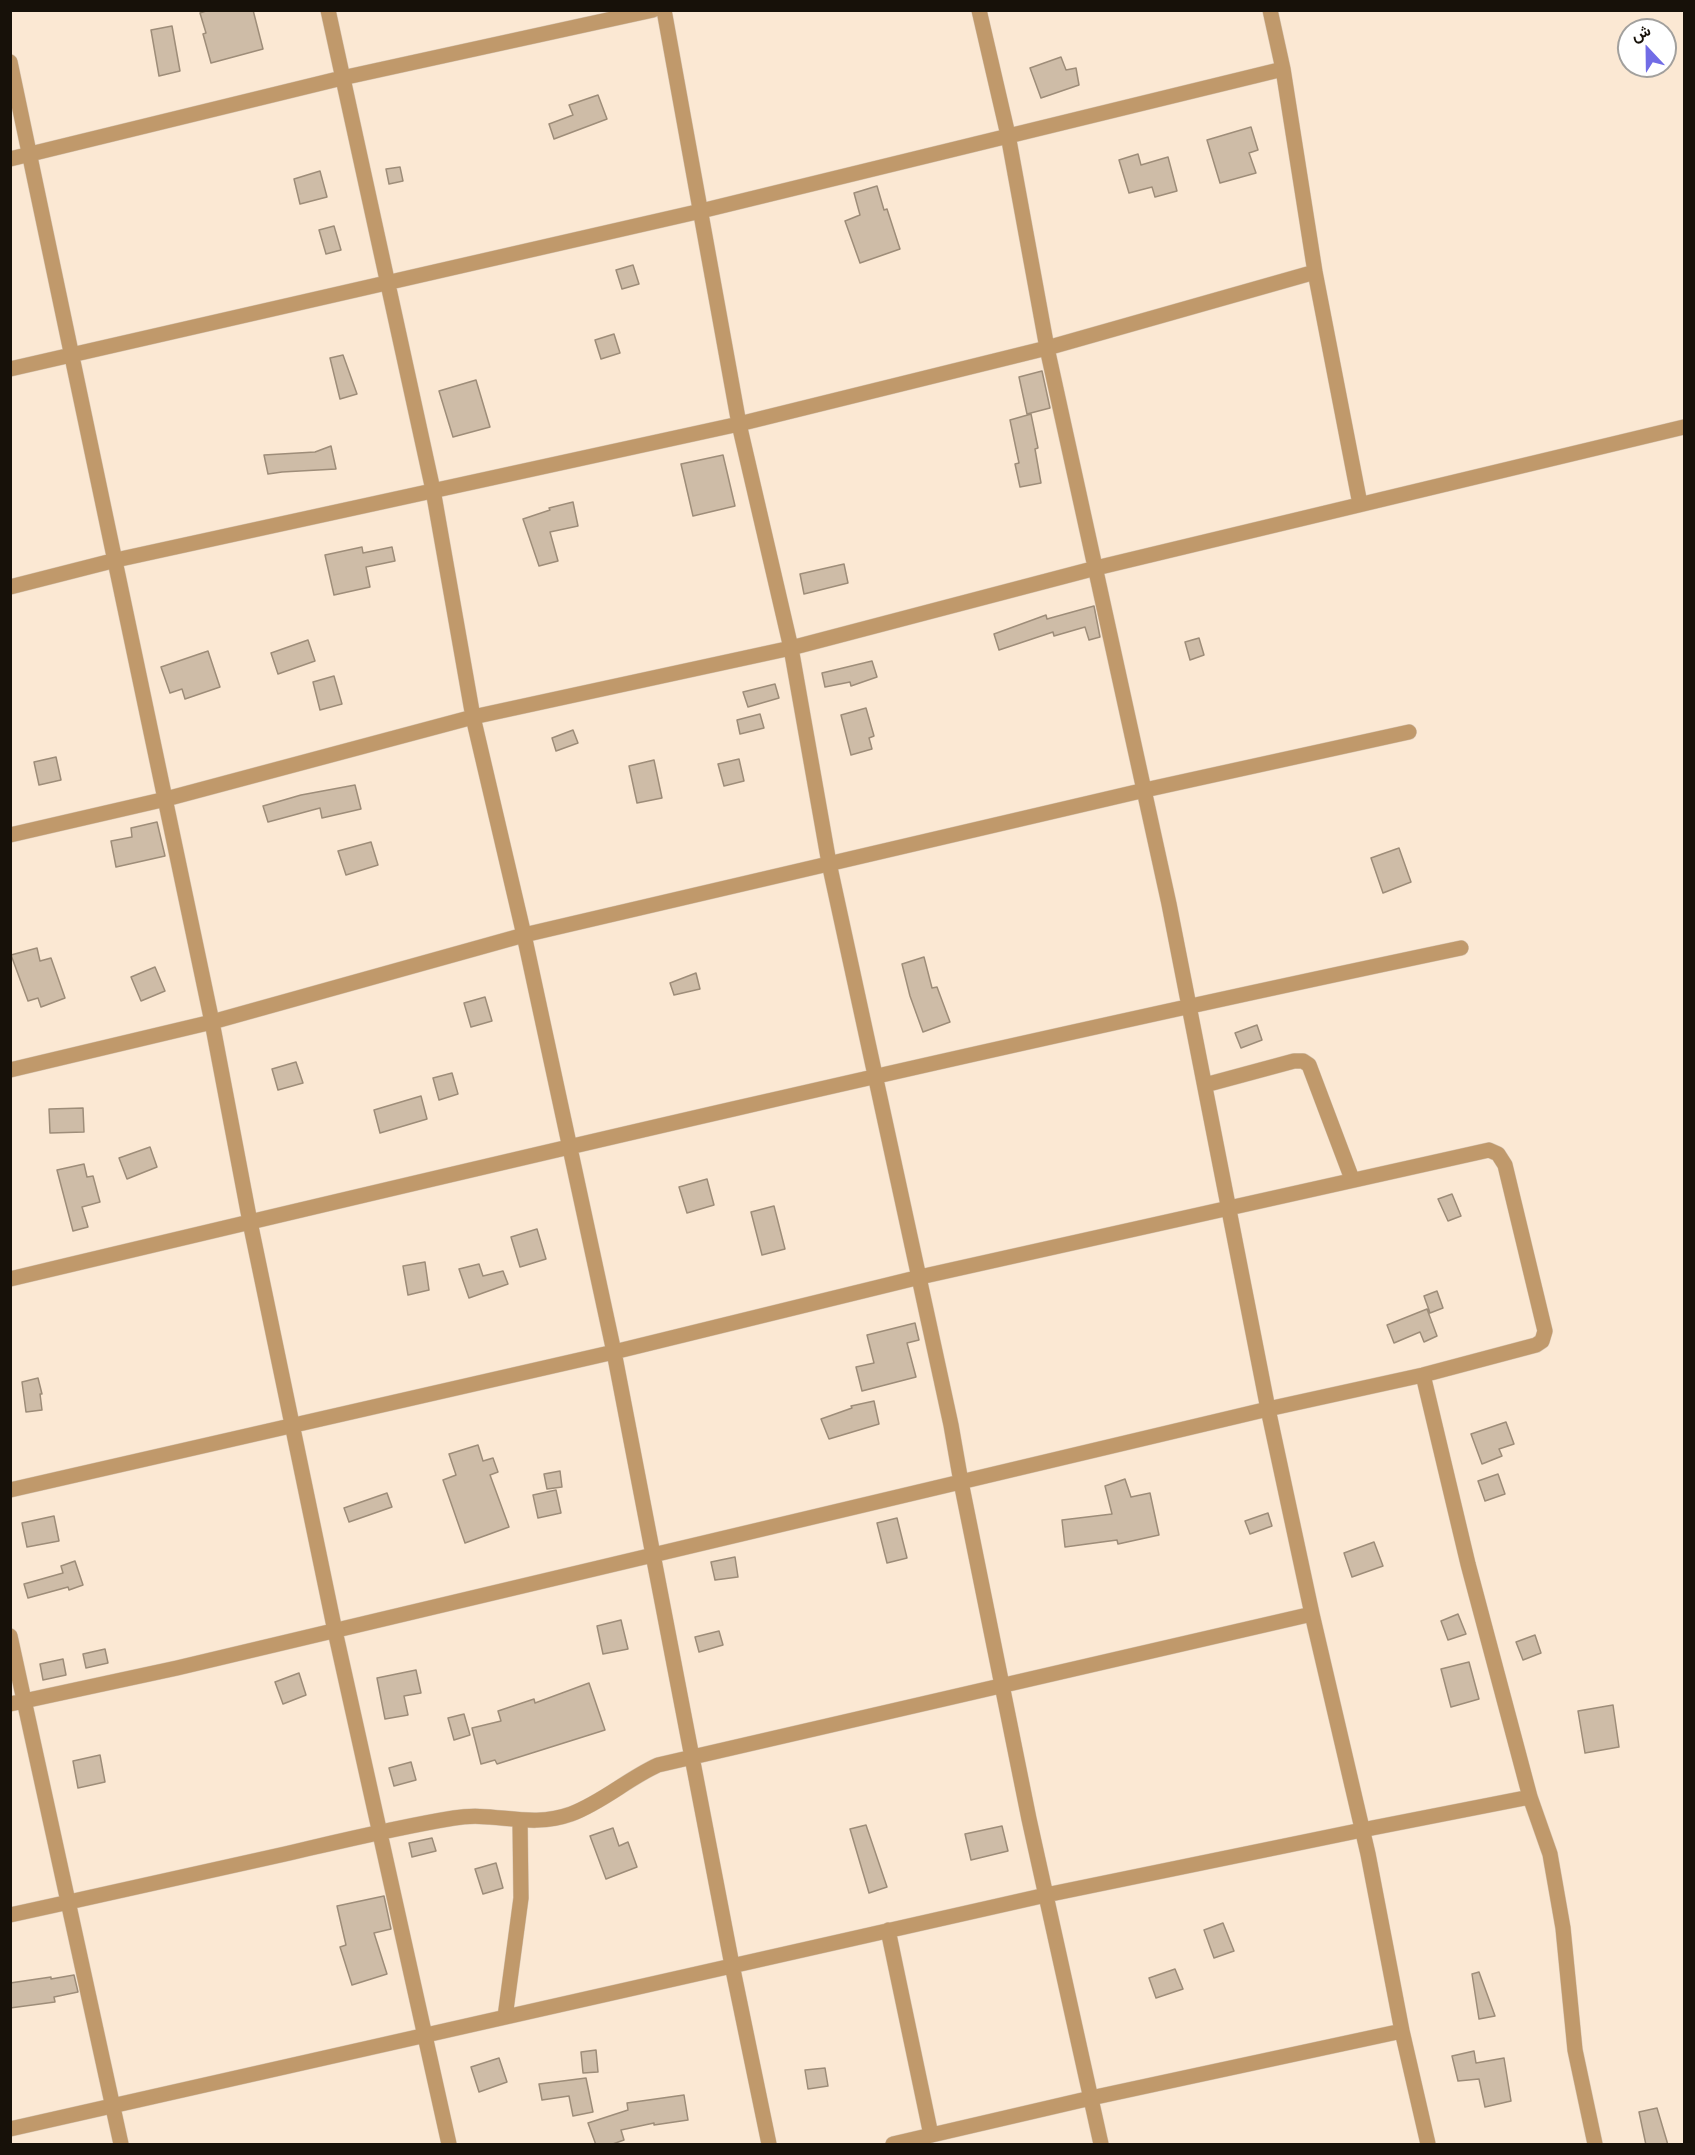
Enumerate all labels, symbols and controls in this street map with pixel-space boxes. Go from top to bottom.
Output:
north arrow [1617,18,1677,78]
text: ش [1628,20,1653,45]

